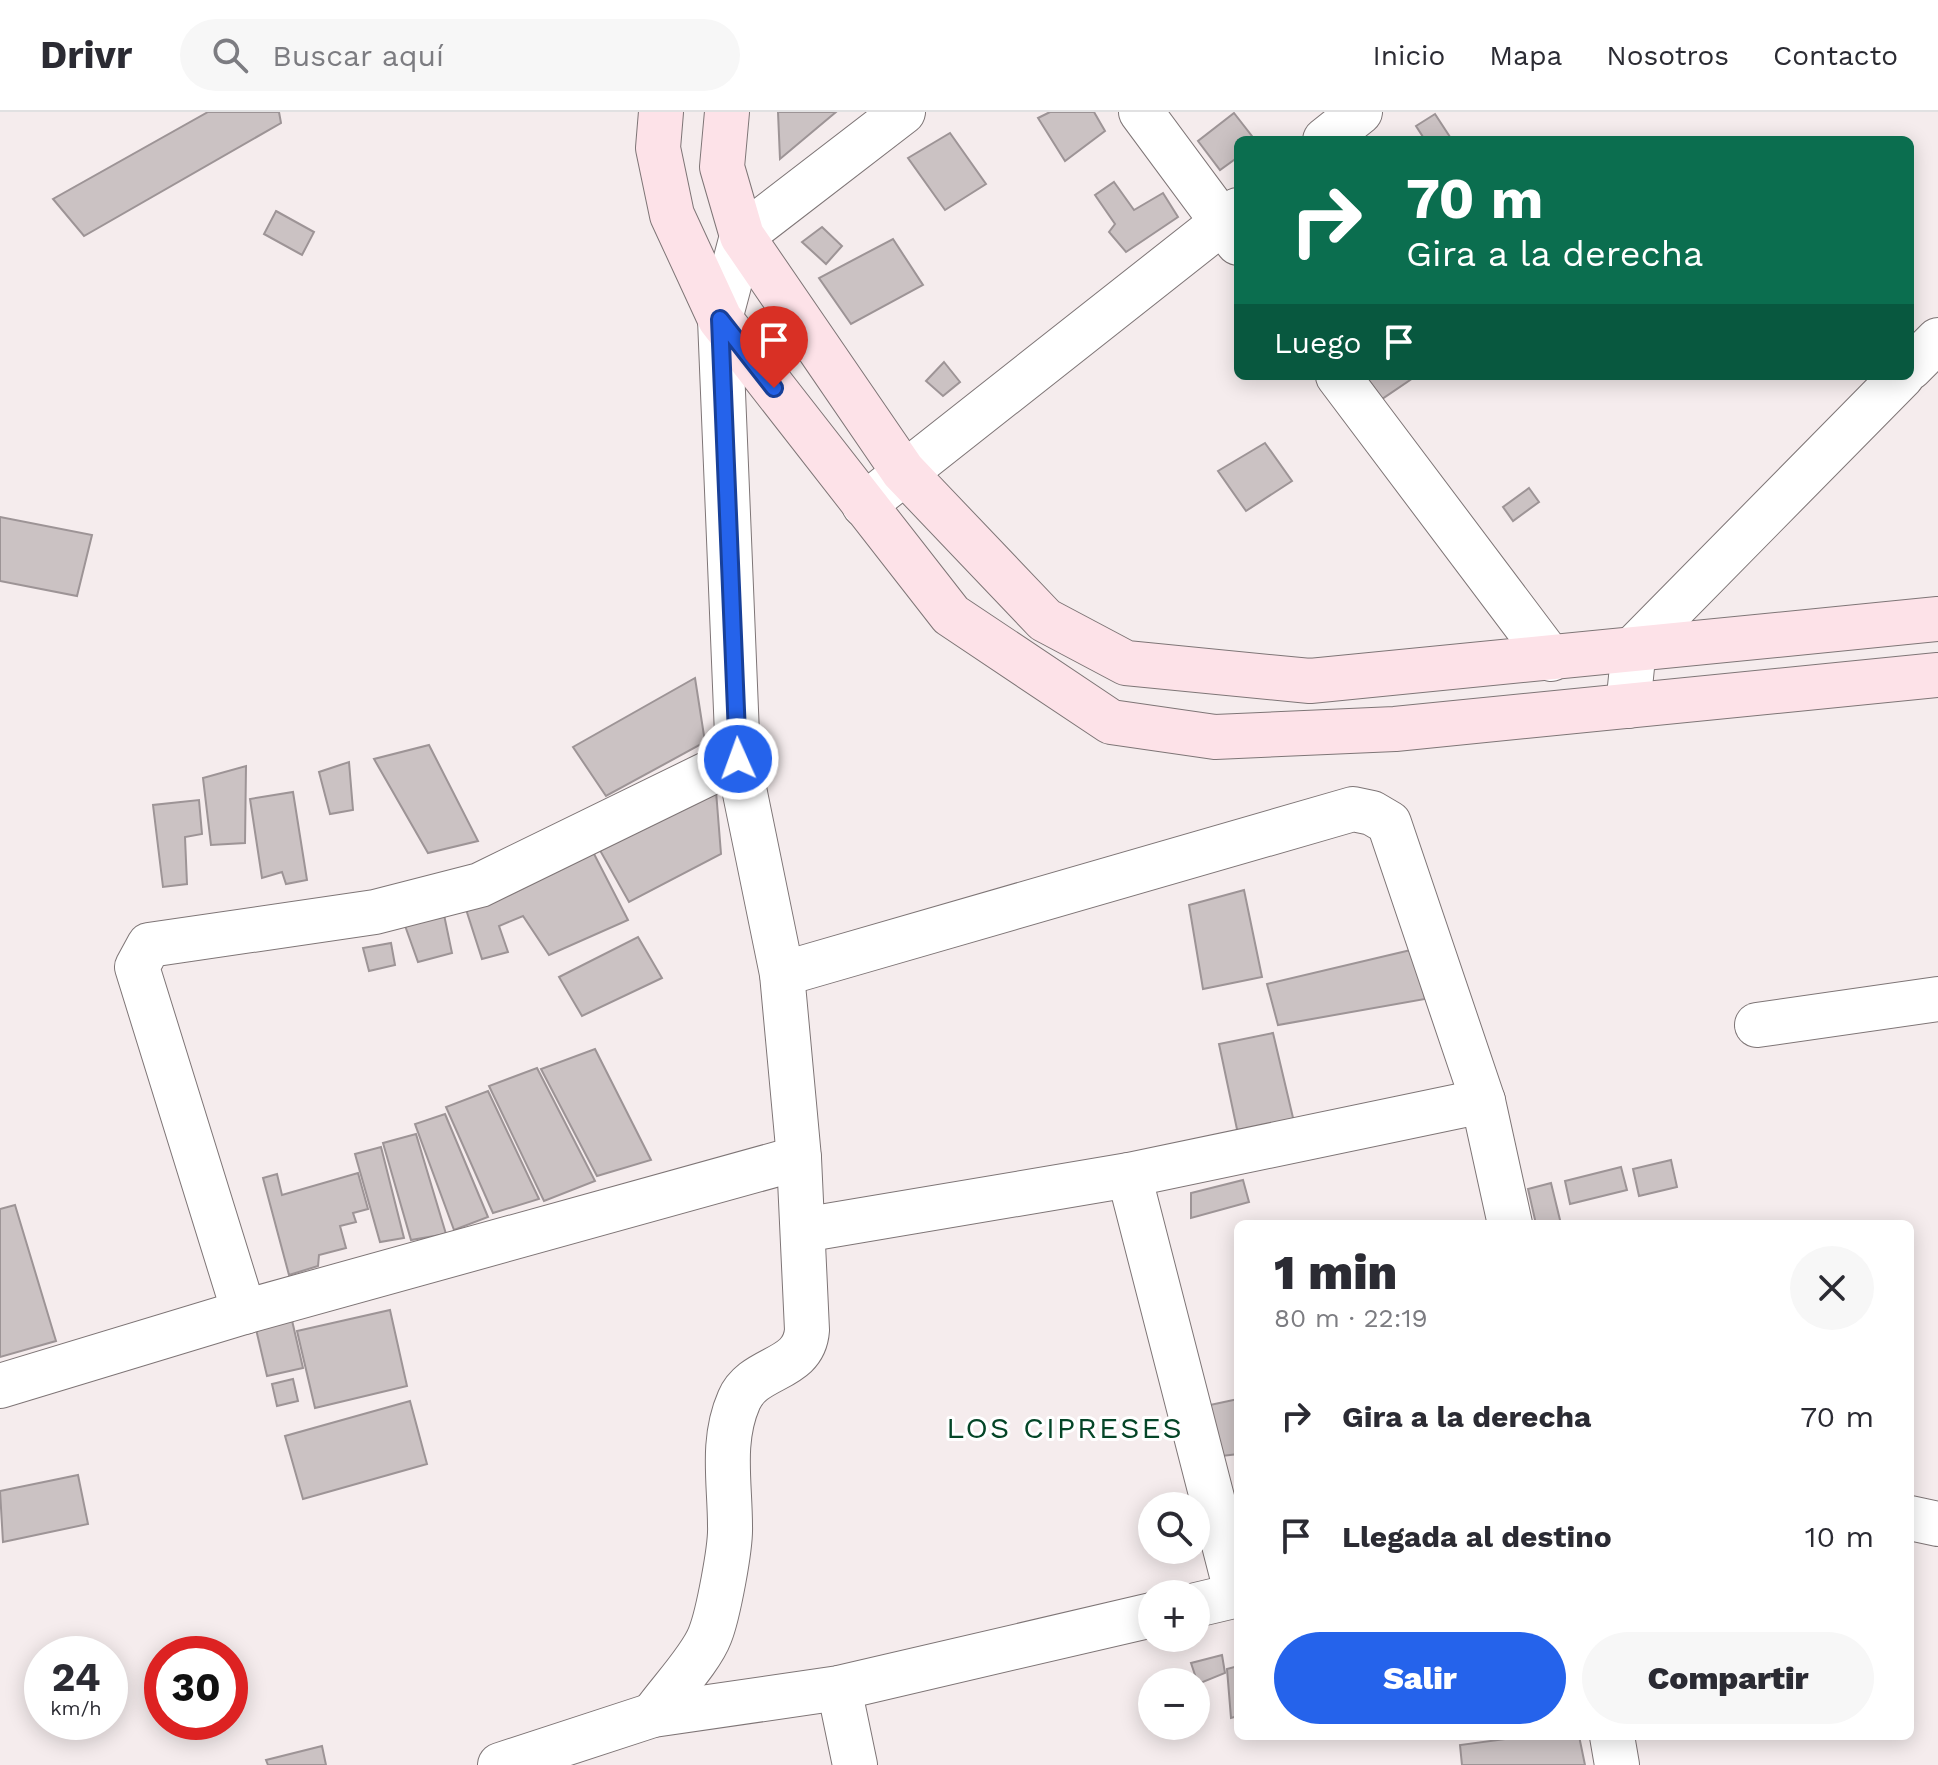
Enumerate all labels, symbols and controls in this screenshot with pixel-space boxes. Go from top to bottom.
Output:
search box [180,19,740,91]
text: Drivr [40,33,132,77]
icon: search [208,33,252,77]
text: Buscar aquí [272,38,444,73]
text: Inicio [1373,39,1445,72]
text: Mapa [1489,39,1562,72]
text: Nosotros [1606,39,1729,72]
text: Contacto [1773,39,1898,72]
text: 70 m [1406,166,1543,232]
icon: right [1274,168,1378,272]
text: Gira a la derecha [1406,233,1703,275]
pin [740,306,808,388]
icon: arrive [752,318,796,362]
icon: arrive [1377,320,1421,364]
text: Luego [1274,325,1361,360]
position arrow [696,717,780,801]
text: 1 min [1274,1244,1397,1301]
button: close [1790,1246,1874,1330]
text: 80 m · 22:19 [1274,1303,1428,1333]
icon: right [1274,1394,1318,1438]
text: Gira a la derecha [1342,1399,1591,1434]
text: 70 m [1800,1399,1874,1434]
district label: LOS CIPRESES [946,1410,1184,1445]
map controls [1138,1492,1210,1740]
button: search [1138,1492,1210,1564]
icon: arrive [1274,1514,1318,1558]
text: Llegada al destino [1342,1519,1612,1554]
text: 10 m [1805,1519,1874,1554]
button: + [1138,1580,1210,1652]
button: Salir [1274,1632,1566,1724]
button: Compartir [1582,1632,1874,1724]
speed limit sign: 30 [144,1636,248,1740]
text: 24 [51,1654,101,1701]
button: − [1138,1668,1210,1740]
text: km/h [50,1696,102,1720]

